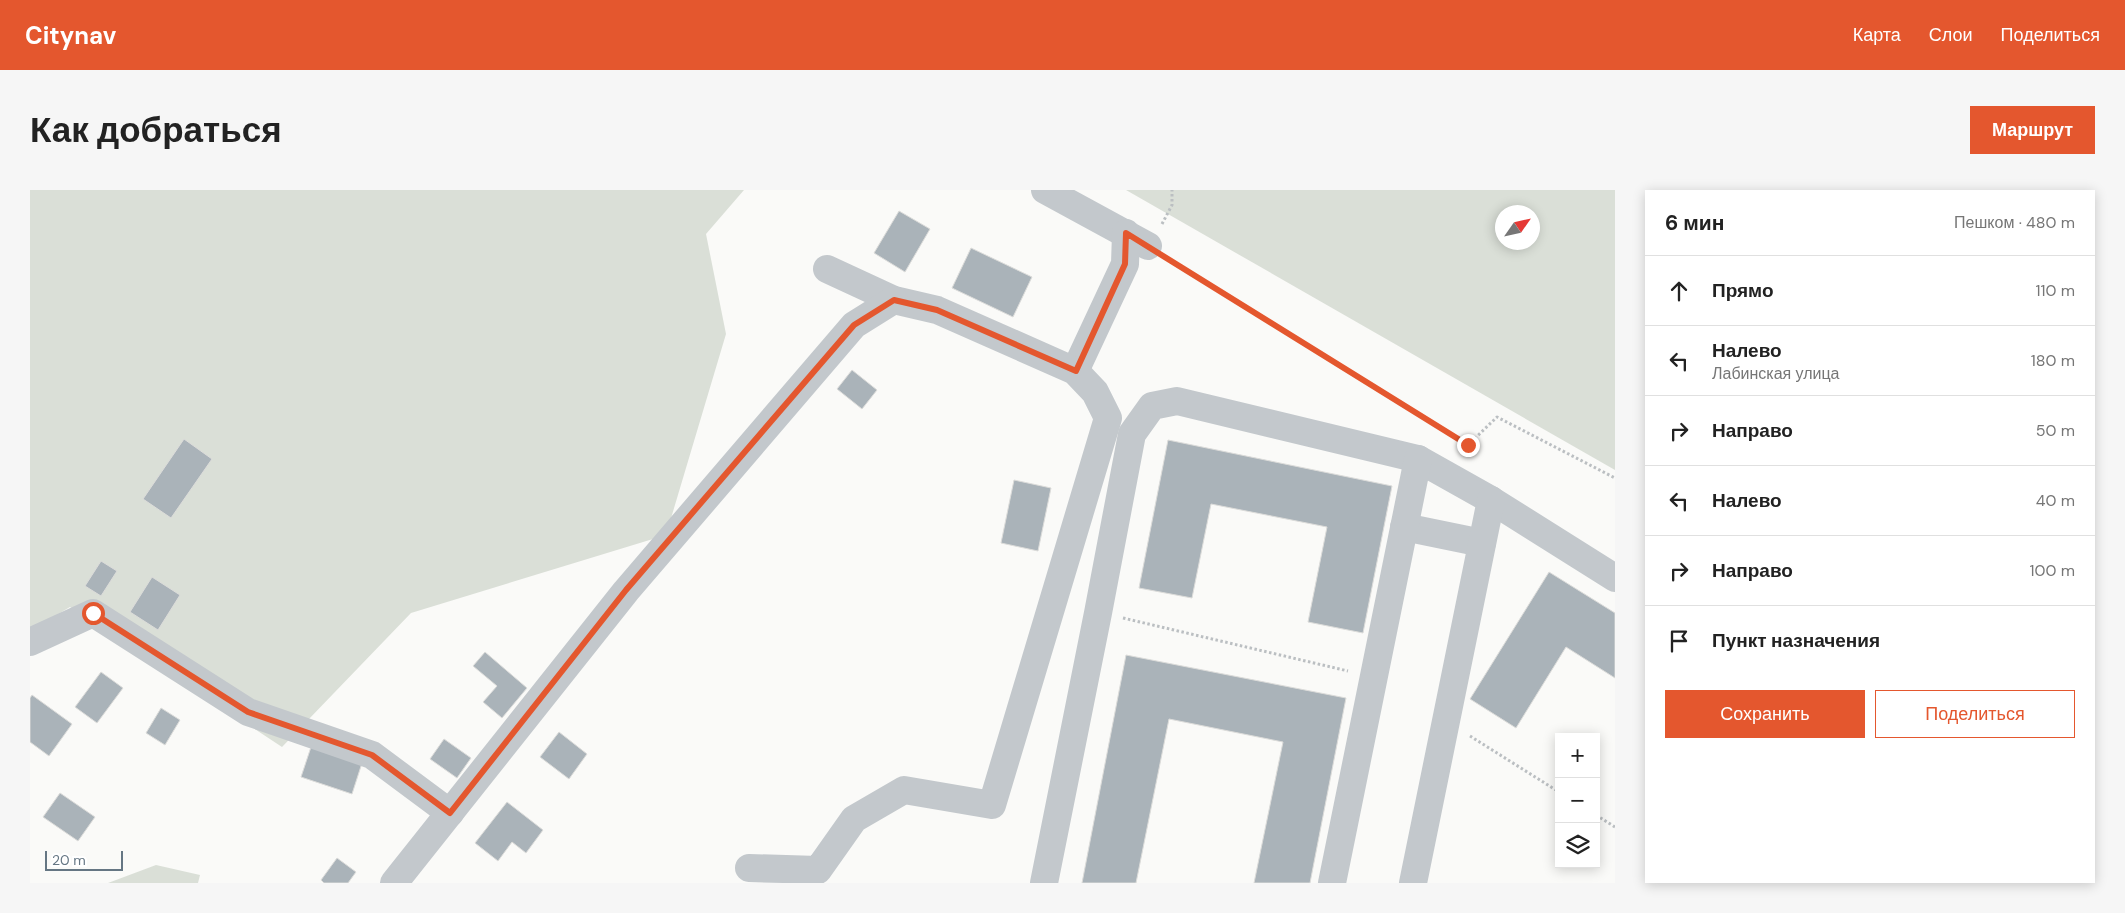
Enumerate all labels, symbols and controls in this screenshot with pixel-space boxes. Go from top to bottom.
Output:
text: Citynav [25,20,116,51]
text: Карта [1853,23,1901,47]
text: Слои [1929,23,1973,47]
text: Поделиться [2001,23,2100,47]
button: Маршрут [1970,106,2095,154]
text: Как добраться [30,107,282,153]
north arrow [1495,205,1540,250]
text: 6 мин [1665,209,1724,237]
text: Пешком · 480 m [1954,212,2075,233]
icon: ahead [1665,277,1693,305]
text: Прямо [1712,278,1774,303]
text: 110 m [2036,280,2075,301]
text: Налево [1712,338,1782,363]
icon: left [1665,347,1693,375]
text: 180 m [2031,350,2075,371]
text: Лабинская улица [1712,363,1840,384]
icon: right [1665,417,1693,445]
text: Направо [1712,418,1793,443]
text: 50 m [2036,420,2075,441]
route end [1457,434,1480,457]
icon: left [1665,487,1693,515]
text: Налево [1712,488,1782,513]
text: 40 m [2036,490,2075,511]
icon: right [1665,557,1693,585]
text: Направо [1712,558,1793,583]
text: 100 m [2030,560,2075,581]
route start [82,602,105,625]
icon: arrive [1665,627,1693,655]
text: Пункт назначения [1712,628,1880,653]
button: Сохранить [1665,690,1865,738]
button: Поделиться [1875,690,2075,738]
map controls [1555,733,1600,868]
button: + [1555,733,1600,778]
button: − [1555,778,1600,823]
button: layers [1555,823,1600,868]
scale bar [45,848,122,871]
text: 20 m [52,851,86,869]

